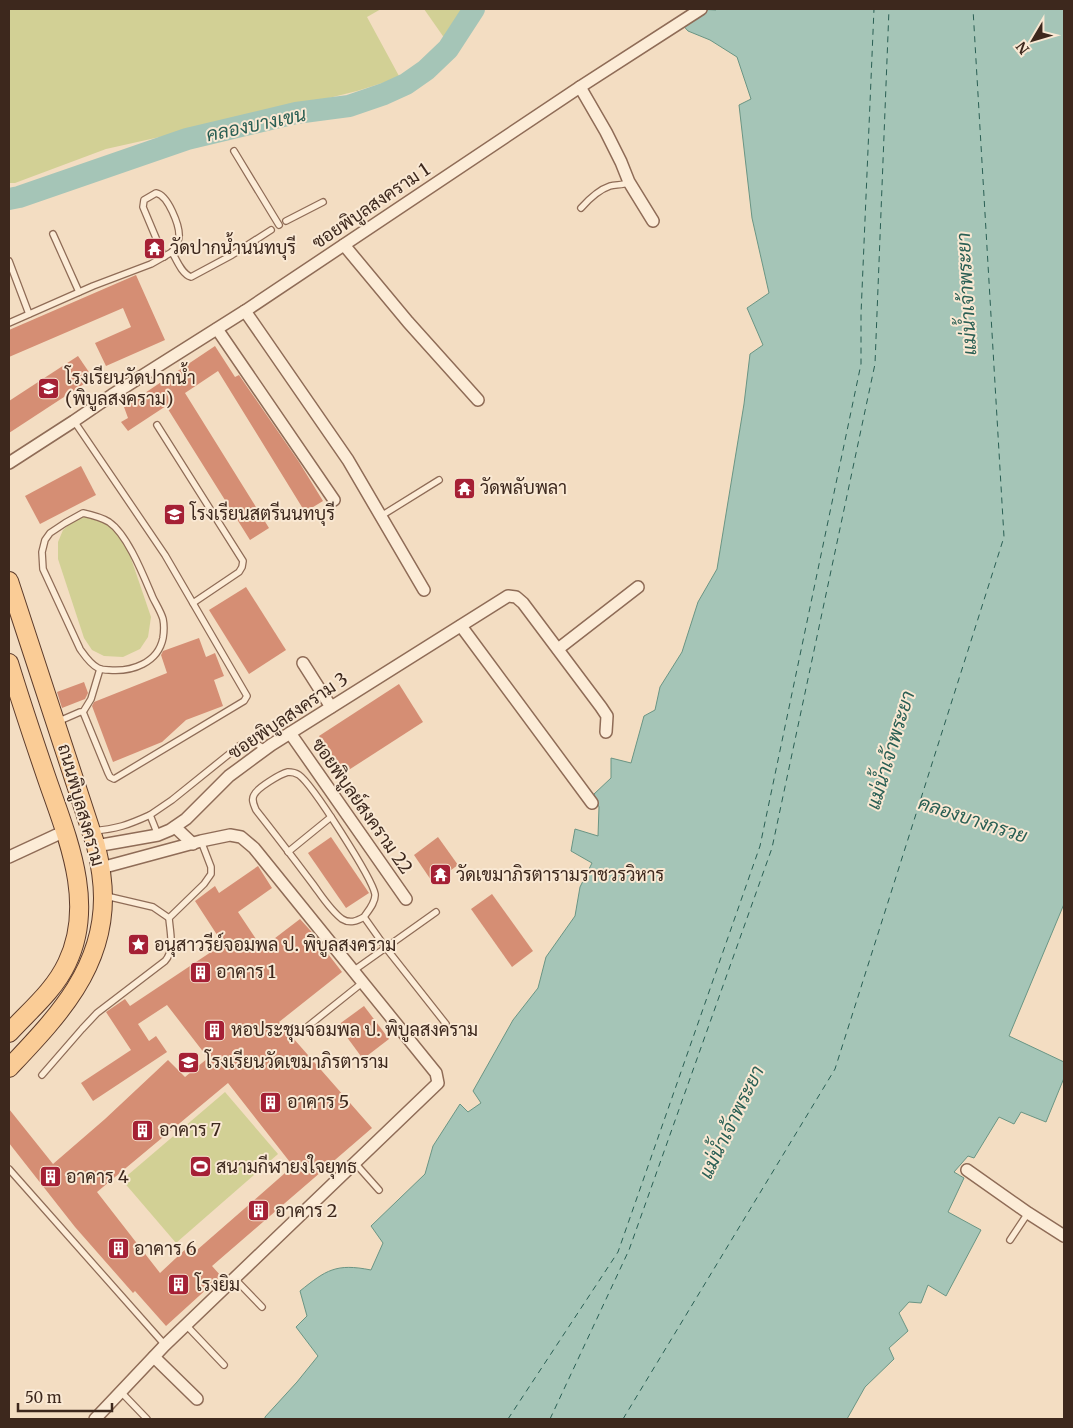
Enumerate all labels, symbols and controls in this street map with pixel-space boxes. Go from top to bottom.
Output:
north arrow [1008,15,1058,65]
text: N [1012,38,1033,58]
water label: คลองบางเขน [204,102,308,146]
street label: ซอยพิบูลสงคราม 1 [307,158,435,255]
place label: วัดปากน้ำนนทบุรี [170,232,296,260]
water label: แม่น้ำเจ้าพระยา [948,232,981,356]
temple icon: วัดปากน้ำนนทบุรี [142,236,166,260]
place label: โรงเรียนวัดปากน้ำ (พิบูลสงคราม) [64,362,196,412]
school or university icon: โรงเรียนวัดปากน้ำ (พิบูลสงคราม) [37,376,61,400]
temple icon: วัดพลับพลา [452,476,476,500]
place label: วัดพลับพลา [480,476,567,499]
place label: โรงเรียนสตรีนนทบุรี [189,501,335,526]
school or university icon: โรงเรียนสตรีนนทบุรี [162,502,186,526]
street label: ซอยพิบูลสงคราม 3 [223,667,353,766]
water label: แม่น้ำเจ้าพระยา [858,687,919,812]
street label: ซอยพิบูลย์สงคราม 22 [305,733,419,879]
street label: ถนนพิบูลสงคราม [51,741,110,869]
water label: คลองบางกรวย [916,790,1031,848]
temple icon: วัดเขมาภิรตารามราชวรวิหาร [428,863,452,887]
place label: วัดเขมาภิรตารามราชวรวิหาร [456,863,665,886]
place label: อนุสาวรีย์จอมพล ป. พิบูลสงคราม [154,932,396,958]
place icon: อนุสาวรีย์จอมพล ป. พิบูลสงคราม [126,933,150,957]
building icon: อาคาร 1 [188,960,212,984]
place label: อาคาร 1 [216,960,276,983]
building icon: หอประชุมจอมพล ป. พิบูลสงคราม [203,1018,227,1042]
place label: หอประชุมจอมพล ป. พิบูลสงคราม [231,1018,478,1043]
place label: โรงเรียนวัดเขมาภิรตาราม [204,1049,389,1073]
school or university icon: โรงเรียนวัดเขมาภิรตาราม [177,1050,201,1074]
water label: แม่น้ำเจ้าพระยา [691,1060,769,1182]
building icon: อาคาร 5 [259,1090,283,1114]
place label: อาคาร 5 [287,1090,349,1113]
building icon: อาคาร 7 [131,1118,155,1142]
place label: อาคาร 7 [159,1118,221,1141]
place label: สนามกีฬายงใจยุทธ [216,1154,357,1179]
sports icon: สนามกีฬายงใจยุทธ [188,1155,212,1179]
building icon: อาคาร 4 [38,1165,62,1189]
place label: อาคาร 4 [66,1165,129,1188]
building icon: อาคาร 2 [247,1199,271,1223]
place label: อาคาร 2 [275,1199,338,1222]
building icon: อาคาร 6 [106,1237,130,1261]
place label: อาคาร 6 [134,1237,197,1260]
place label: โรงยิม [194,1272,240,1296]
building icon: โรงยิม [167,1273,191,1297]
scale bar [18,1380,111,1412]
text: 50 m [25,1388,62,1407]

